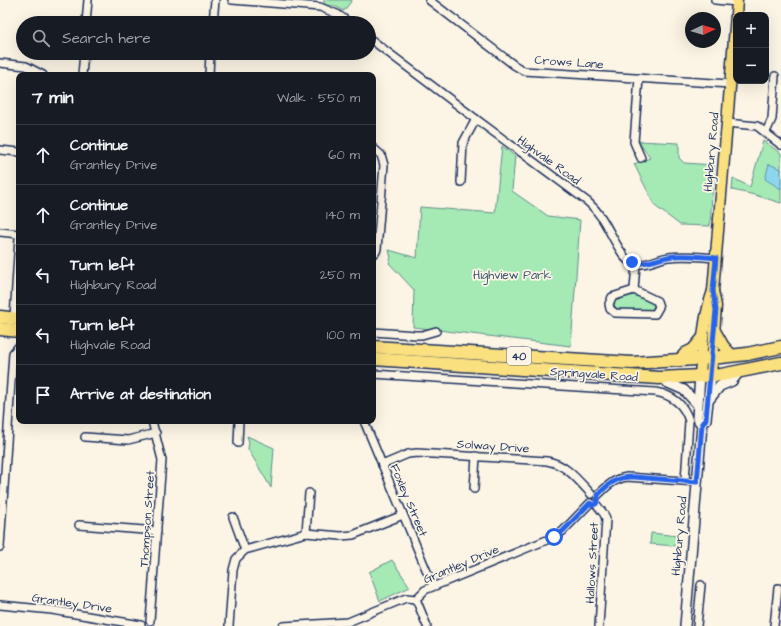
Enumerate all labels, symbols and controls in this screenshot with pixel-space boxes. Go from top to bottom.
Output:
north arrow [685,12,721,48]
map controls [733,12,769,84]
button: + [733,12,769,48]
search box [16,16,376,60]
icon: search [30,27,52,49]
text: Search here [62,28,151,49]
button: − [733,48,769,84]
street label: Crows Lane [534,52,605,73]
text: 7 min [32,86,74,110]
text: Walk · 550 m [277,89,360,107]
street label: Highbury Road [700,112,724,193]
street label: Highvale Road [513,132,584,190]
text: Continue [70,135,128,156]
icon: ahead [32,144,54,166]
text: 60 m [328,146,360,164]
text: Grantley Drive [70,156,157,174]
text: Continue [70,195,128,216]
icon: ahead [32,204,54,226]
text: 140 m [326,206,360,224]
text: Grantley Drive [70,216,157,234]
route end [623,253,641,271]
text: Turn left [70,255,134,276]
icon: left [32,264,54,286]
text: 250 m [320,266,360,284]
park label: Highview Park [473,267,552,285]
text: Highbury Road [70,276,156,294]
text: Turn left [70,315,134,336]
icon: left [32,324,54,346]
text: 100 m [327,326,360,344]
text: Highvale Road [70,336,150,354]
road number: 40 [507,347,531,365]
street label: Springvale Road [549,363,638,387]
icon: arrive [32,384,54,406]
text: Arrive at destination [70,384,211,405]
street label: Solway Drive [456,435,530,459]
street label: Foxley Street [385,461,432,540]
street label: Thompson Street [136,470,159,568]
street label: Highbury Road [668,496,692,577]
street label: Hallows Street [582,522,603,604]
route start [545,528,563,546]
street label: Grantley Drive [421,541,502,589]
street label: Grantley Drive [31,589,114,619]

